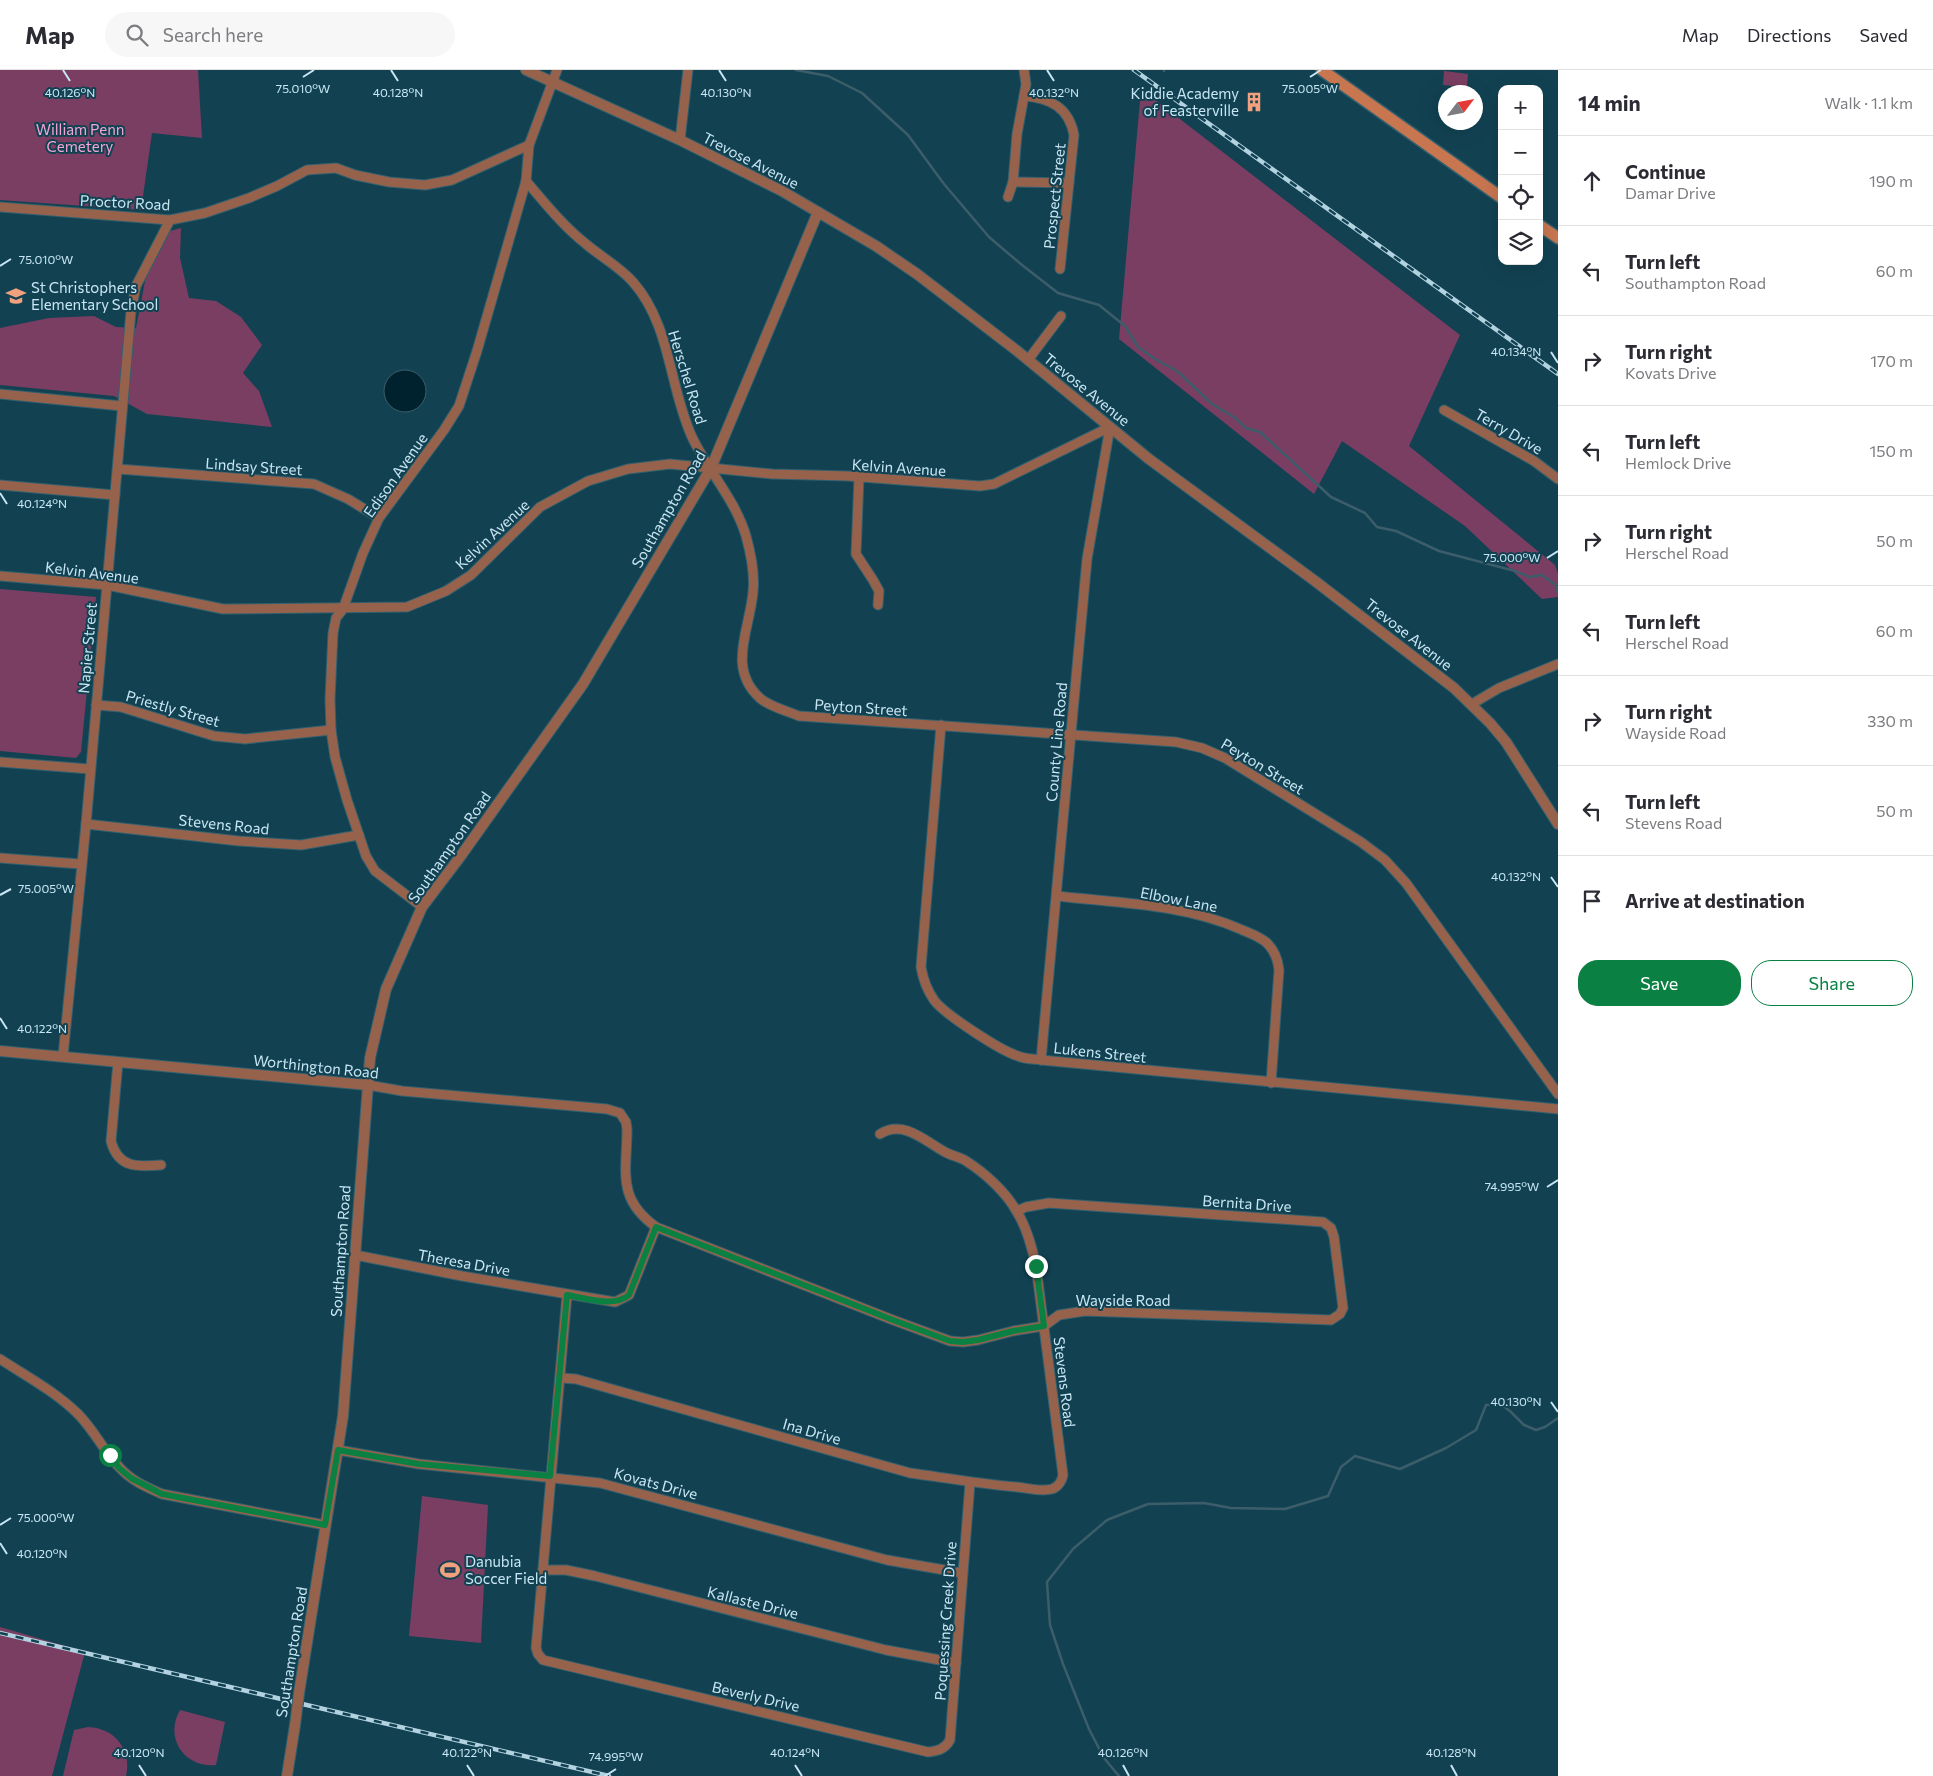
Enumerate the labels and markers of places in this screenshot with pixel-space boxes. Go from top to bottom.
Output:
place label: Kiddie Academy of Feasterville [1131,84,1239,119]
building icon: Kiddie Academy of Feasterville [1243,91,1265,113]
place label: St Christophers Elementary School [31,278,158,313]
school or university icon: St Christophers Elementary School [5,285,27,307]
place label: Danubia Soccer Field [465,1552,547,1587]
sports icon: Danubia Soccer Field [439,1559,461,1581]

